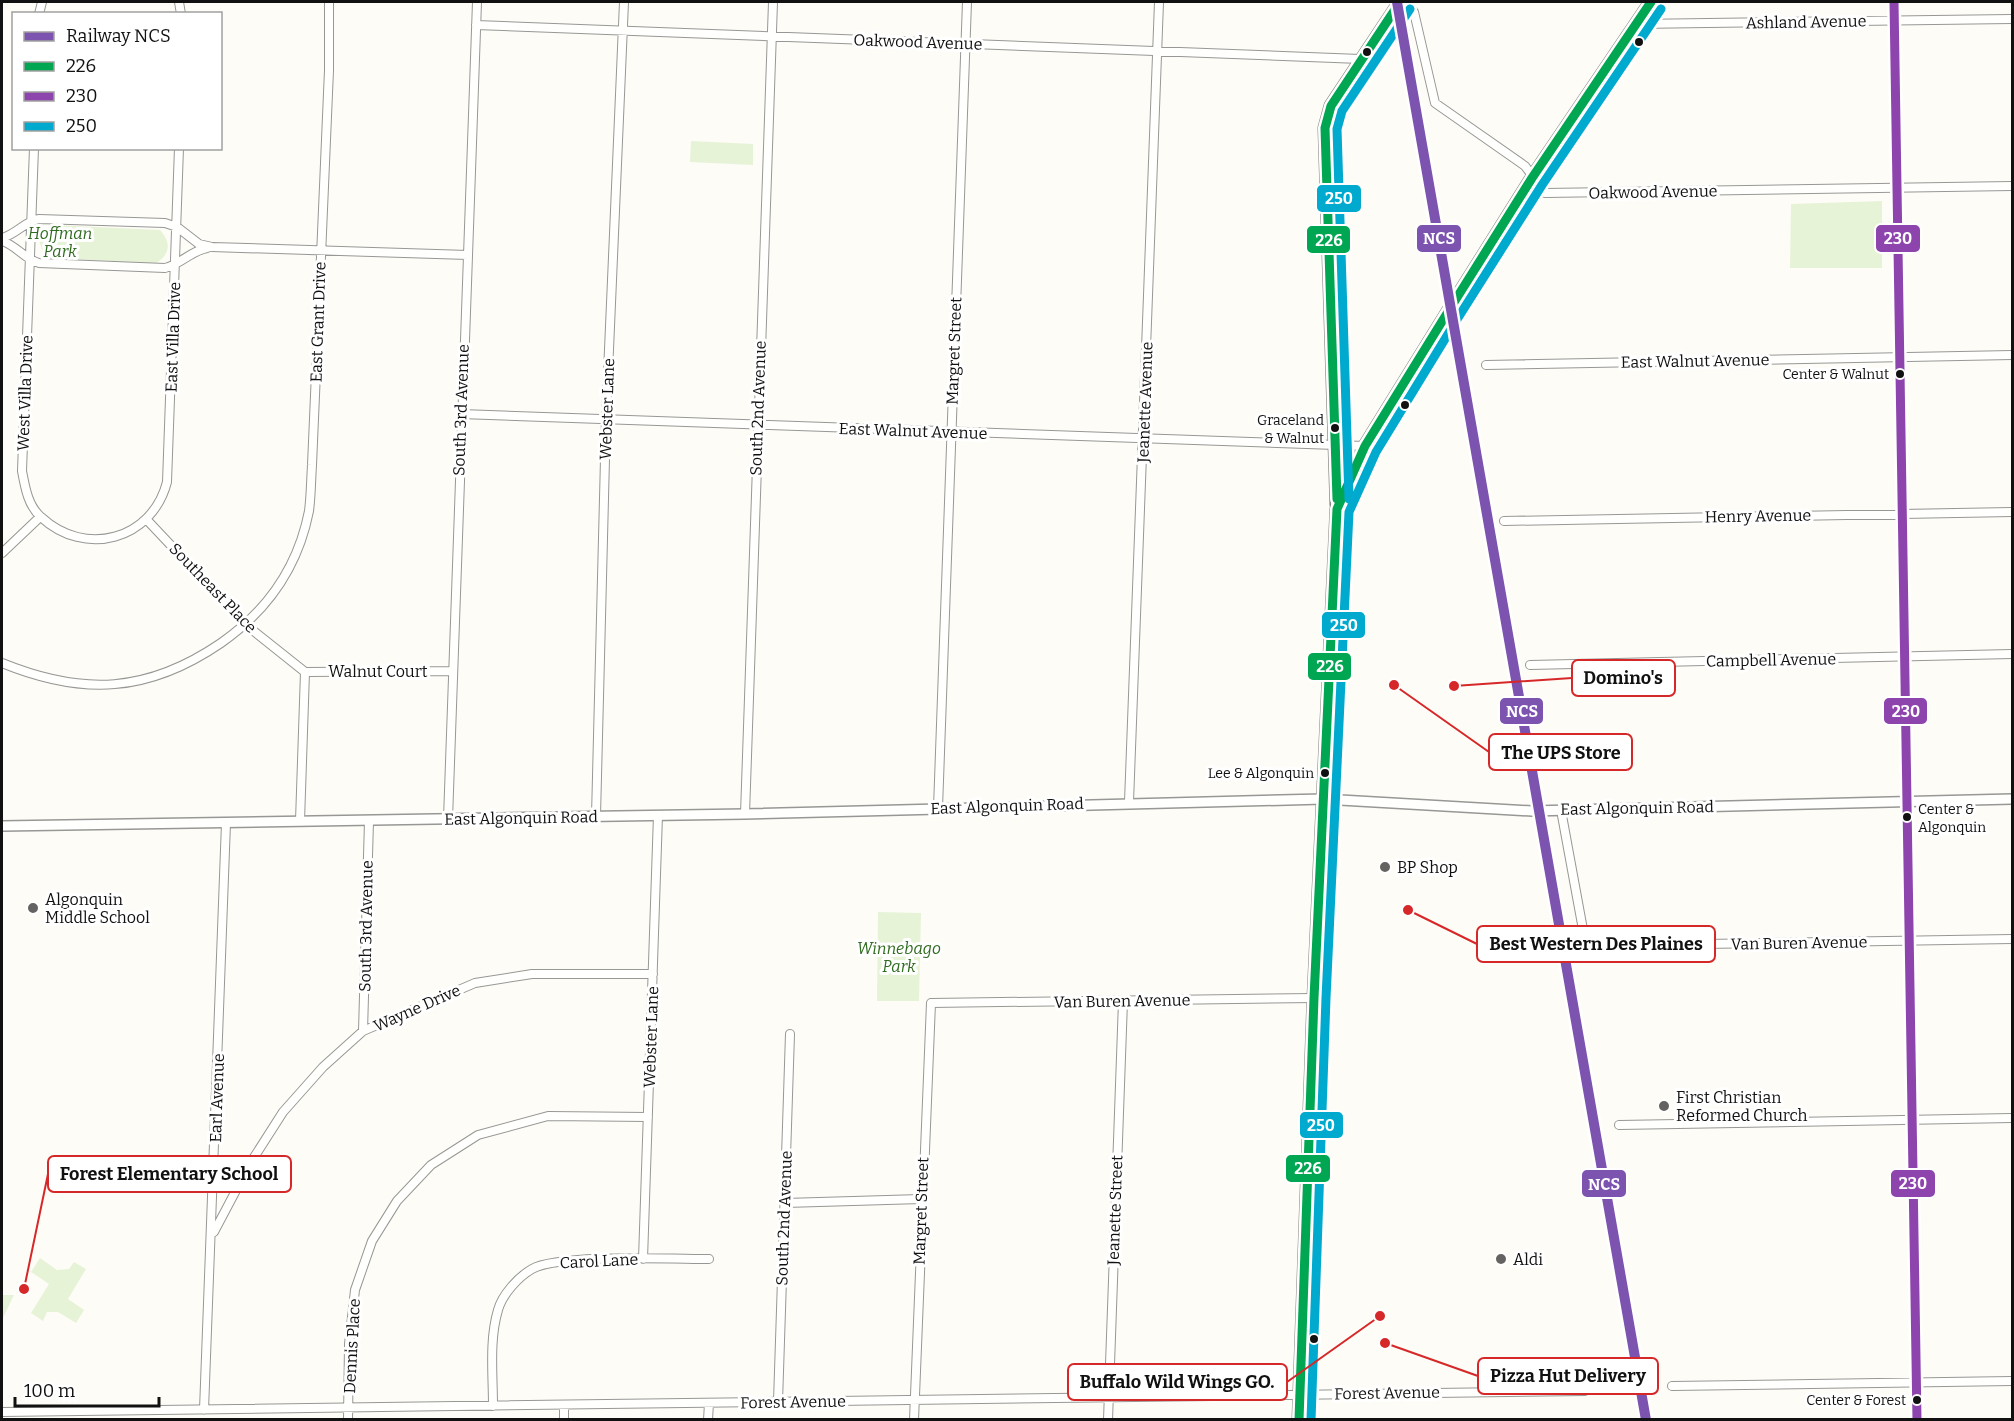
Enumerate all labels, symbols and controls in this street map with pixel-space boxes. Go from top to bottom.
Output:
street label: Ashland Avenue [1745,11,1867,33]
legend [12,12,222,150]
text: Railway NCS [66,25,171,47]
street label: Oakwood Avenue [853,30,983,54]
unlabelled marker [1633,36,1645,48]
unlabelled marker [1361,46,1373,58]
text: 226 [66,55,96,77]
text: 230 [66,85,98,107]
text: 250 [66,115,97,137]
street label: Oakwood Avenue [1588,181,1718,203]
line badge: 250 [1316,184,1362,213]
text: 250 [1325,189,1353,208]
park label: Hoffman Park [28,224,92,261]
line badge: NCS [1416,224,1462,253]
line badge: 230 [1875,224,1921,253]
line badge: 226 [1306,225,1351,254]
text: NCS [1423,229,1455,248]
text: 230 [1884,229,1912,248]
text: 226 [1315,231,1343,250]
street label: East Grant Drive [306,261,330,383]
street label: East Villa Drive [162,281,184,393]
street label: Margret Street [943,297,965,405]
street label: West Villa Drive [13,335,37,451]
street label: South 2nd Avenue [746,340,770,476]
street label: Jeanette Avenue [1133,341,1157,464]
street label: South 3rd Avenue [449,344,473,476]
street label: East Walnut Avenue [1620,350,1770,372]
street label: Webster Lane [596,358,618,460]
place label: Center & Walnut [1782,366,1889,383]
marker: Center & Walnut [1894,368,1906,380]
unlabelled marker [1399,399,1411,411]
place label: Graceland & Walnut [1257,412,1324,447]
street label: East Walnut Avenue [838,419,988,443]
marker: Graceland & Walnut [1329,422,1341,434]
street label: Henry Avenue [1705,506,1811,526]
street label: Southeast Place [165,539,261,637]
line badge: 250 [1321,611,1366,639]
text: 250 [1330,616,1358,635]
street label: Campbell Avenue [1706,649,1836,671]
line badge: 226 [1307,652,1352,681]
text: 226 [1316,657,1344,676]
callout: Domino's [1572,660,1675,696]
street label: Walnut Court [328,662,428,681]
text: Domino's [1583,667,1663,689]
line badge: NCS [1499,697,1544,725]
line badge: 230 [1883,697,1928,725]
text: NCS [1506,702,1538,721]
text: 230 [1892,702,1920,721]
callout: The UPS Store [1489,734,1632,770]
text: The UPS Store [1501,742,1621,764]
place label: Lee & Algonquin [1208,765,1314,782]
marker: Lee & Algonquin [1319,767,1331,779]
street label: East Algonquin Road [930,794,1085,818]
street label: East Algonquin Road [1560,797,1715,819]
place label: Center & Algonquin [1918,801,1986,836]
street label: East Algonquin Road [444,807,599,829]
marker: Center & Algonquin [1901,811,1913,823]
place label: BP Shop [1397,858,1458,877]
street label: South 3rd Avenue [355,860,377,992]
marker: BP Shop [1378,860,1392,874]
place label: Algonquin Middle School [45,890,150,927]
marker: Algonquin Middle School [26,901,40,915]
callout: Best Western Des Plaines [1477,926,1715,962]
street label: Van Buren Avenue [1730,932,1868,954]
text: Best Western Des Plaines [1489,933,1703,955]
park label: Winnebago Park [857,939,941,976]
street label: Wayne Drive [371,980,463,1036]
street label: Webster Lane [640,986,662,1088]
street label: Van Buren Avenue [1053,990,1191,1012]
street label: Earl Avenue [206,1053,228,1143]
place label: First Christian Reformed Church [1676,1088,1807,1125]
marker: First Christian Reformed Church [1657,1099,1671,1113]
line badge: 250 [1299,1111,1344,1139]
text: 250 [1307,1116,1335,1135]
street label: South 2nd Avenue [772,1150,796,1286]
line badge: 226 [1285,1154,1331,1183]
street label: Jeanette Street [1104,1155,1126,1266]
callout: Forest Elementary School [48,1156,291,1192]
street label: Margret Street [910,1157,932,1265]
text: 226 [1294,1159,1322,1178]
text: Forest Elementary School [60,1163,279,1185]
line badge: NCS [1581,1169,1627,1198]
line badge: 230 [1890,1169,1936,1198]
text: 230 [1899,1174,1927,1193]
text: NCS [1588,1175,1620,1194]
street label: Carol Lane [559,1249,639,1273]
place label: Aldi [1513,1250,1543,1269]
marker: Aldi [1494,1252,1508,1266]
street label: Dennis Place [340,1298,364,1394]
unlabelled marker [1308,1333,1320,1345]
callout: Pizza Hut Delivery [1478,1358,1658,1394]
callout: Buffalo Wild Wings GO. [1068,1364,1287,1400]
text: Pizza Hut Delivery [1490,1365,1647,1387]
scale bar [15,1370,159,1408]
text: Buffalo Wild Wings GO. [1079,1371,1275,1393]
text: 100 m [24,1380,75,1402]
street label: Forest Avenue [1334,1383,1440,1403]
street label: Forest Avenue [740,1392,846,1412]
place label: Center & Forest [1806,1392,1906,1409]
marker: Center & Forest [1911,1394,1923,1406]

